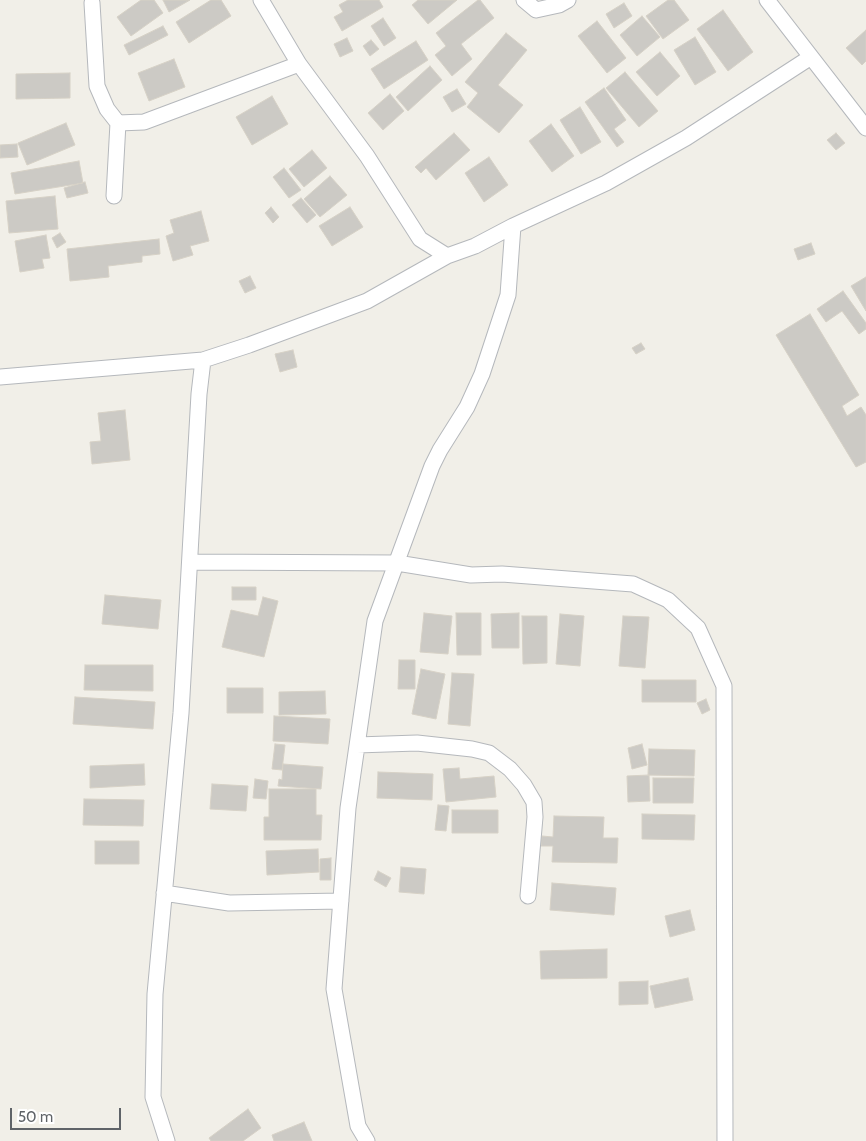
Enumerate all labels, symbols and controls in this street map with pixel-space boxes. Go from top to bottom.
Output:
scale bar [12,1098,124,1130]
text: 50 m [18,1108,53,1126]

